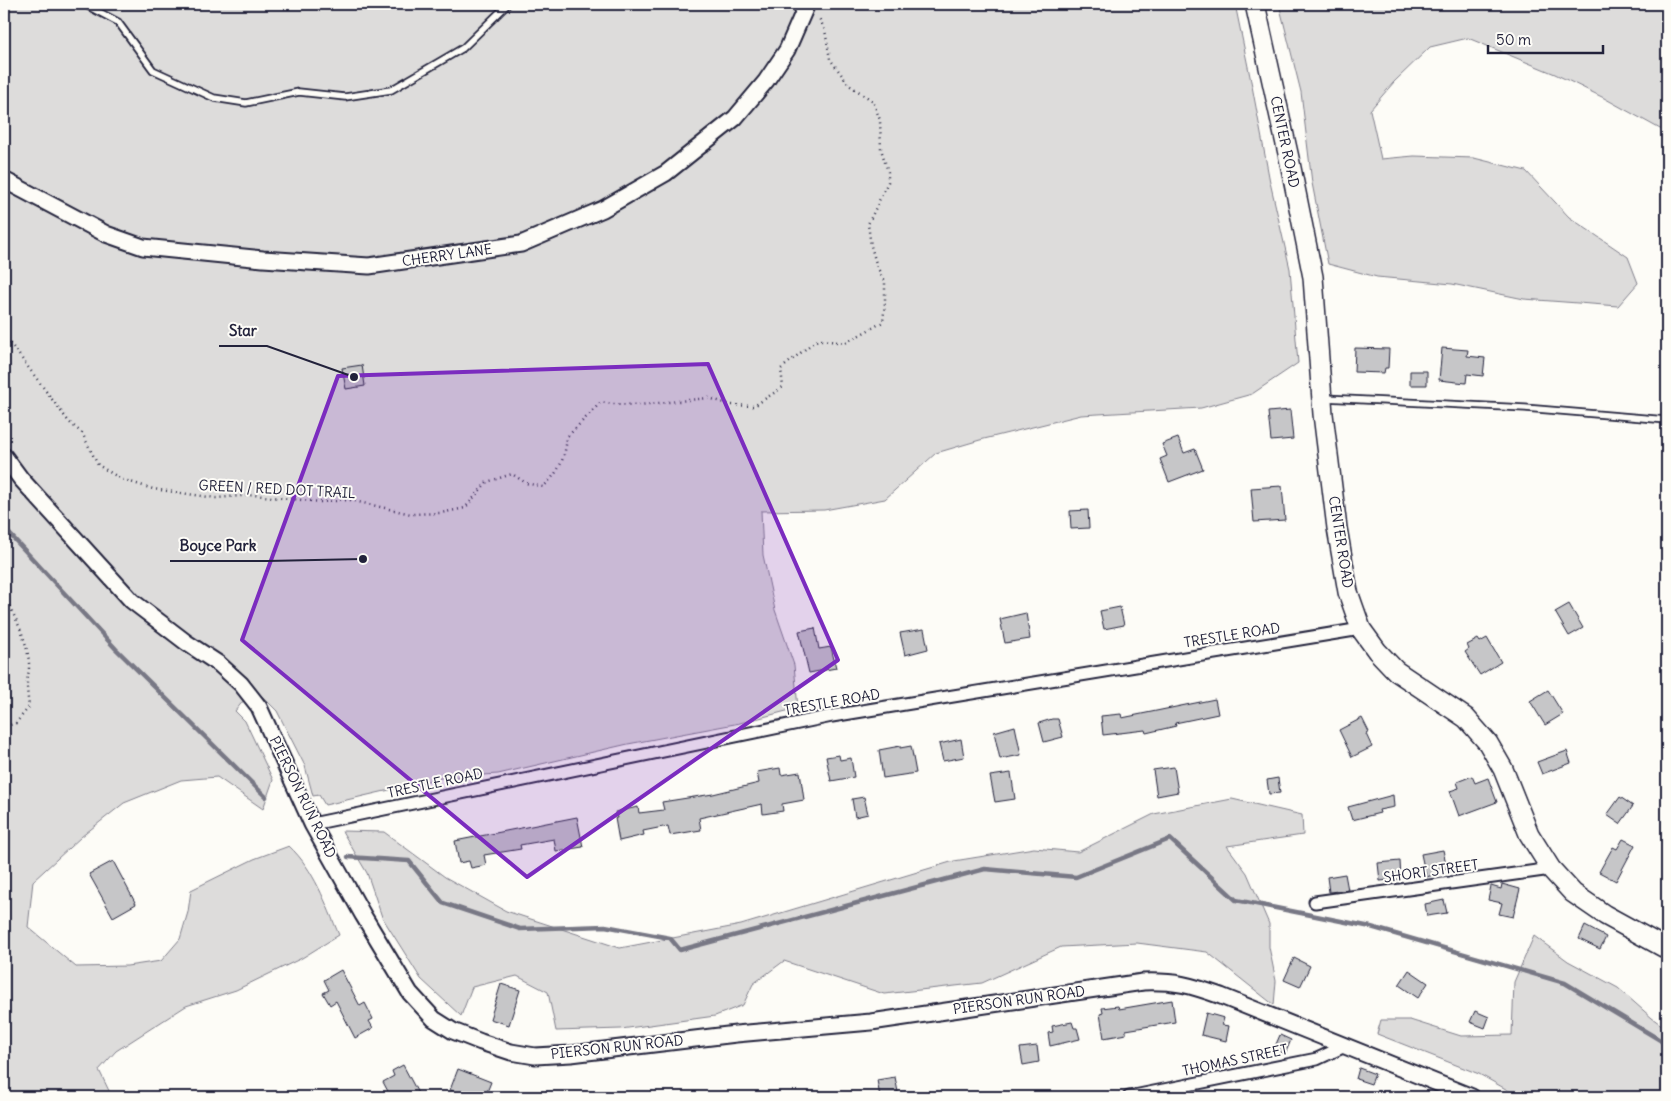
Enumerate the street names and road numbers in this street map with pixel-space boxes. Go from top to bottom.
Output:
street label: CENTER ROAD [1266,94,1304,190]
street label: CHERRY LANE [401,240,493,270]
street label: GREEN / RED DOT TRAIL [198,476,356,502]
street label: CENTER ROAD [1325,494,1357,590]
street label: TRESTLE ROAD [1183,618,1281,651]
street label: TRESTLE ROAD [783,685,882,719]
street label: PIERSON RUN ROAD [266,733,340,861]
street label: TRESTLE ROAD [386,764,484,802]
street label: SHORT STREET [1382,855,1480,887]
street label: PIERSON RUN ROAD [952,982,1086,1018]
street label: PIERSON RUN ROAD [550,1031,684,1063]
street label: THOMAS STREET [1181,1040,1289,1080]

